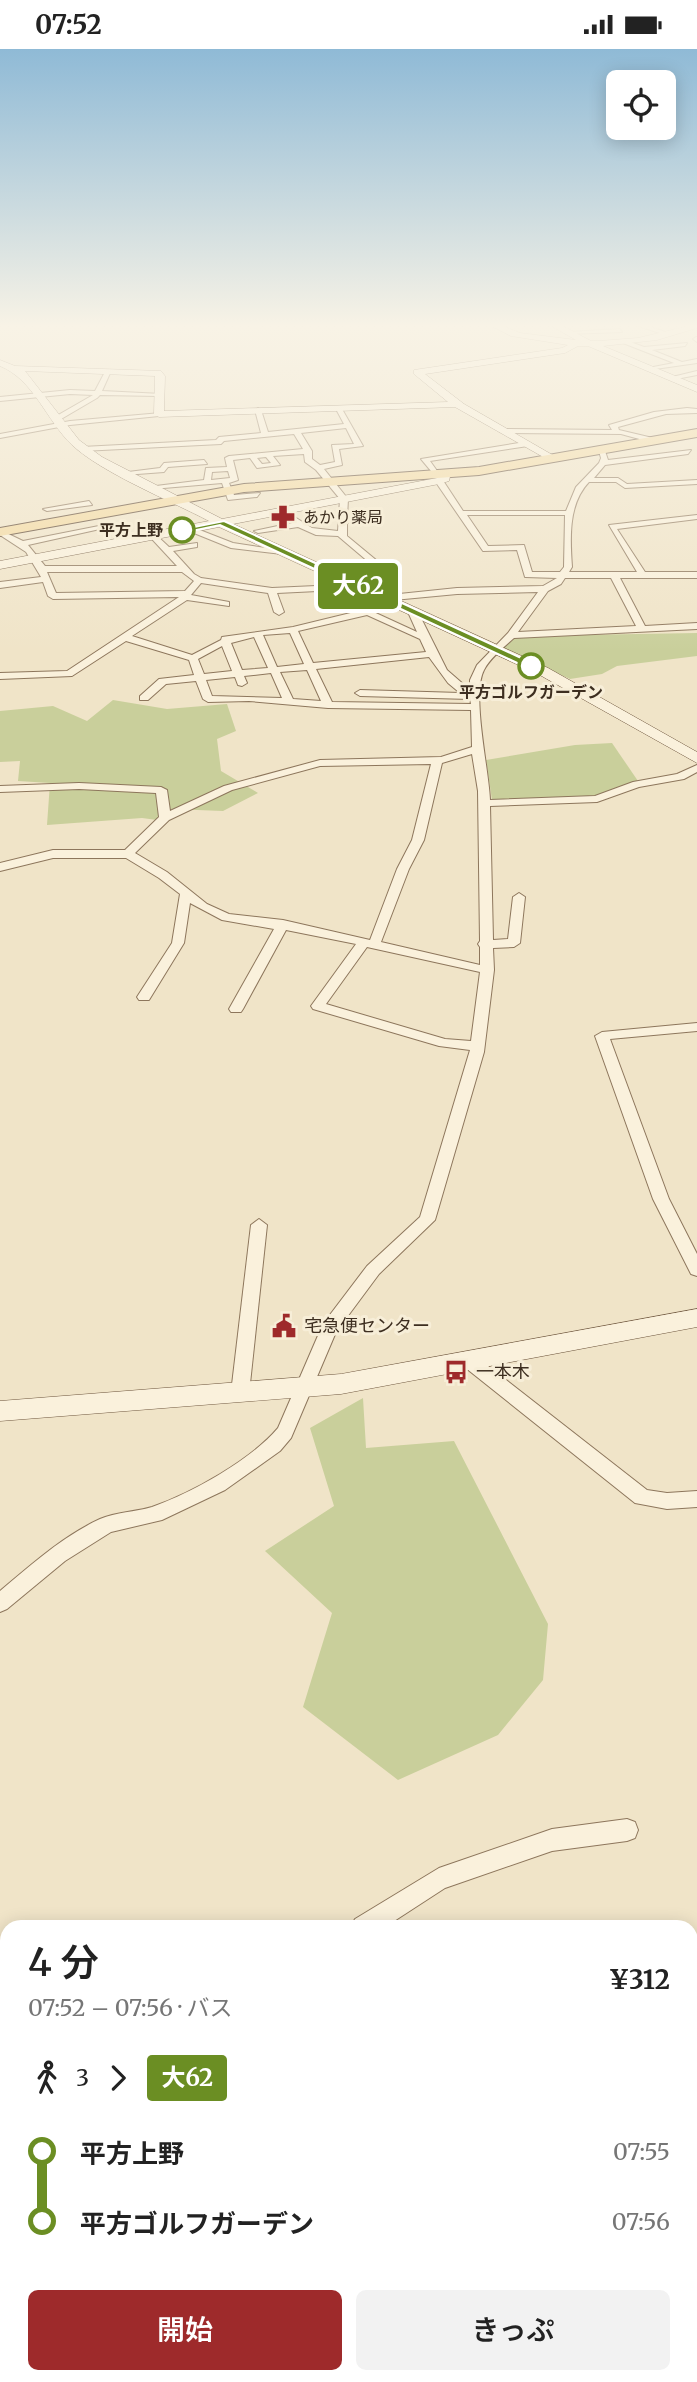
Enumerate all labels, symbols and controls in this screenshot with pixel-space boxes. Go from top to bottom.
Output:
text: 07:52 [35,8,102,41]
map controls [606,70,676,140]
button: locate [606,70,676,140]
pharmacy icon: あかり薬局 [269,503,297,531]
place label: あかり薬局 [303,507,383,527]
marker: 平方上野 [169,517,195,543]
place label: 平方上野 [99,520,163,540]
line badge: 大62 [318,563,398,609]
text: 大62 [332,570,384,601]
marker: 平方ゴルフガーデン [518,653,544,679]
place label: 平方ゴルフガーデン [459,682,603,702]
public building icon: 宅急便センター [270,1312,298,1340]
place label: 宅急便センター [304,1314,430,1337]
bus stop icon: 一本木 [442,1358,470,1386]
place label: 一本木 [476,1360,530,1383]
text: 4 分 [28,1939,99,1986]
text: ¥312 [609,1963,670,1996]
text: 07:52 – 07:56 · バス [28,1993,233,2022]
icon: walk [28,2059,66,2097]
icon: forward [99,2059,137,2097]
text: 大62 [161,2062,213,2093]
text: 3 [76,2063,89,2092]
text: 平方上野 [80,2137,184,2170]
text: 07:55 [613,2137,670,2166]
text: 平方ゴルフガーデン [80,2207,314,2240]
text: 07:56 [612,2207,670,2236]
button: 開始 [28,2290,342,2370]
button: きっぷ [356,2290,670,2370]

